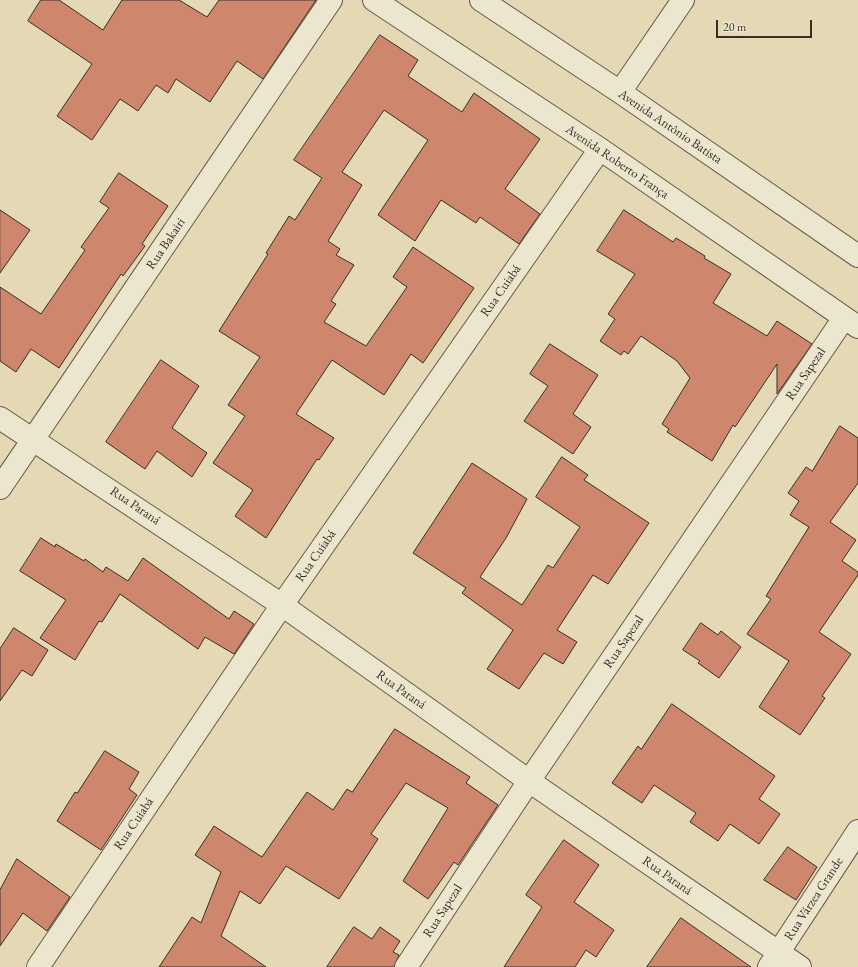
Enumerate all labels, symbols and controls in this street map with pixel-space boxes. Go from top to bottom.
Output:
scale bar [718,12,814,38]
text: 20 m [723,19,746,35]
street label: Avenida Antônio Batista [615,86,725,168]
street label: Avenida Roberto França [562,122,672,202]
street label: Rua Bakairi [143,215,189,273]
street label: Rua Cuiabá [477,262,525,320]
street label: Rua Sapezal [783,345,829,403]
street label: Rua Paraná [107,484,163,528]
street label: Rua Cuiabá [292,527,340,585]
street label: Rua Sapezal [601,613,647,671]
street label: Rua Paraná [373,667,429,713]
street label: Rua Cuiabá [111,795,157,853]
street label: Rua Paraná [639,853,695,899]
street label: Rua Várzea Grande [781,854,847,944]
street label: Rua Sapezal [420,882,466,940]

